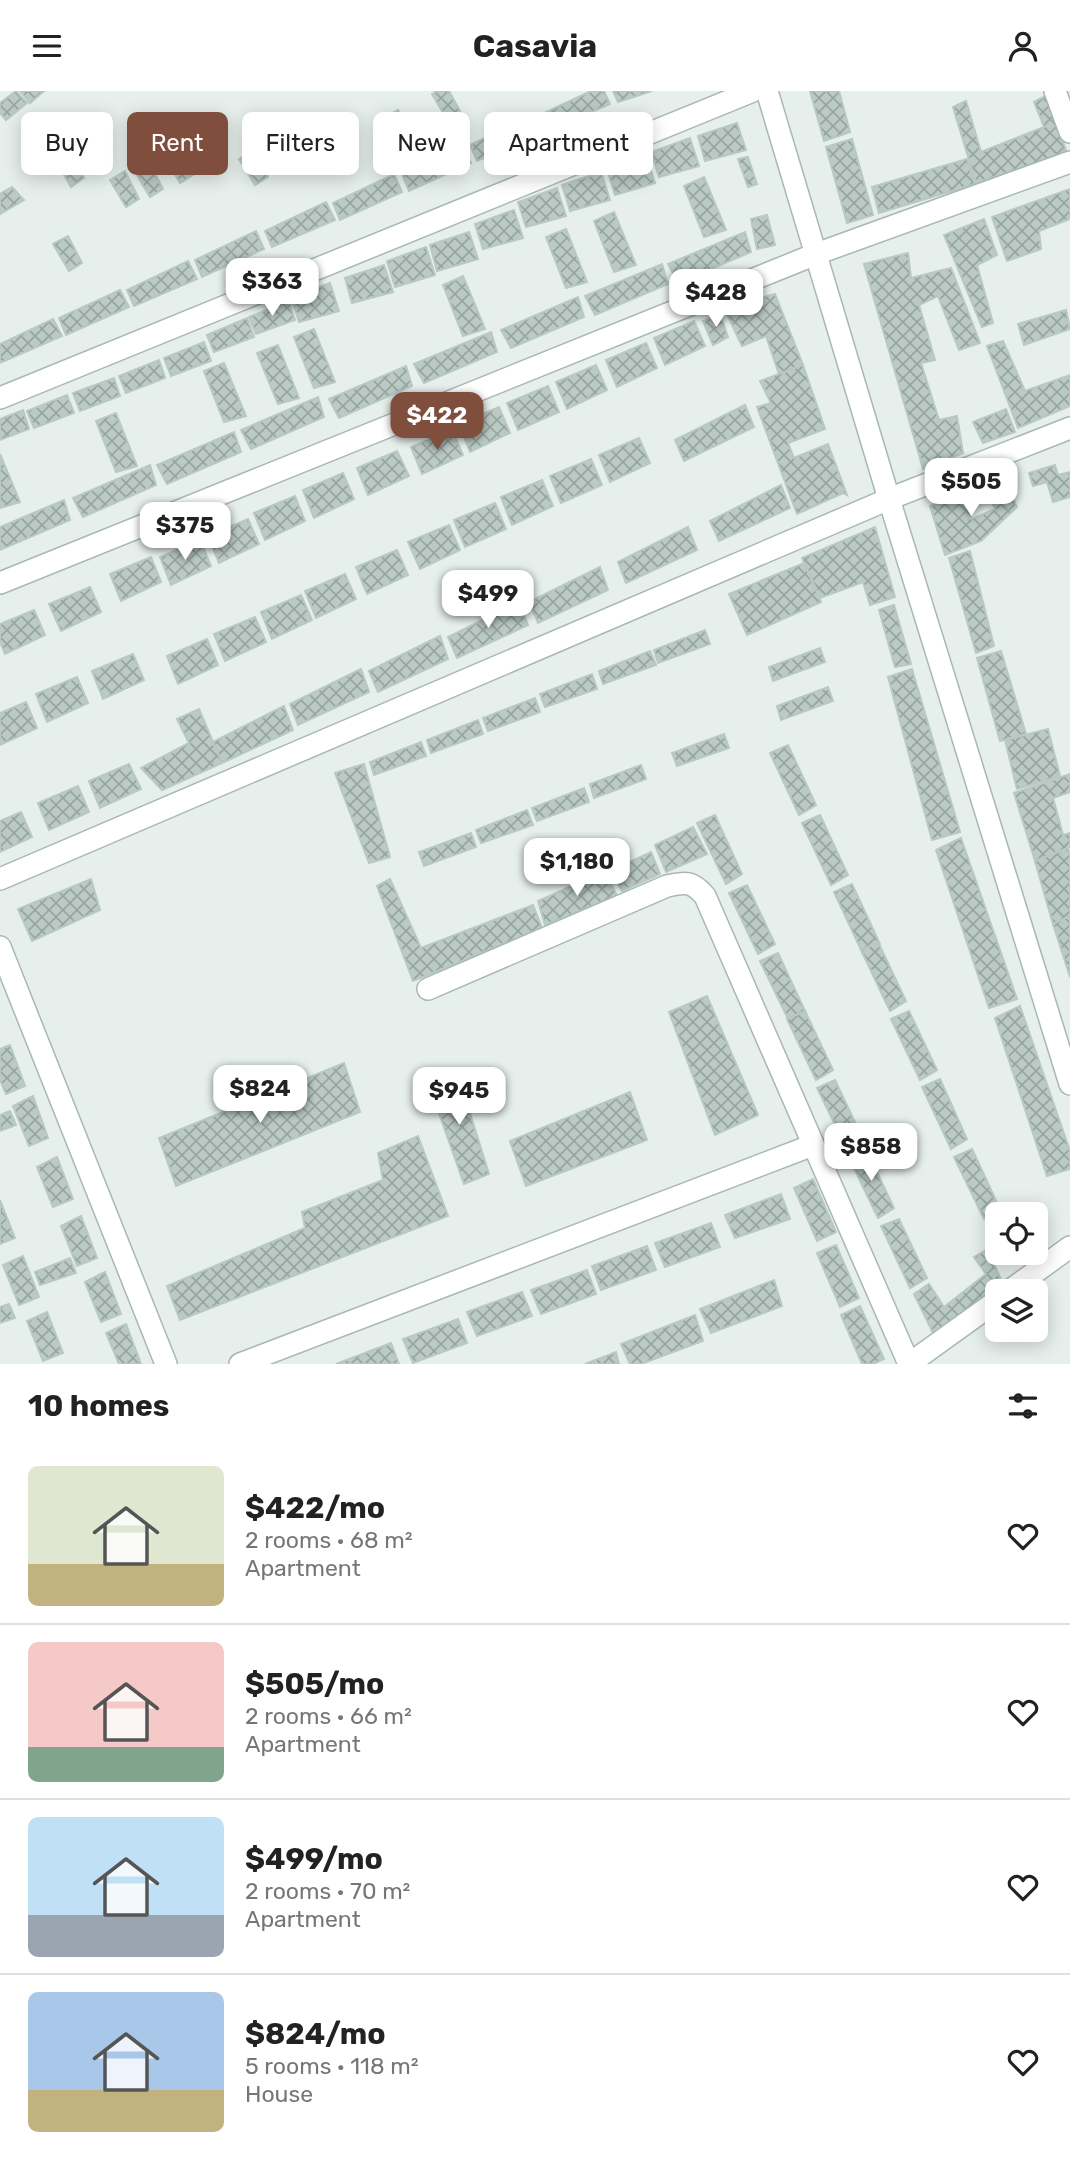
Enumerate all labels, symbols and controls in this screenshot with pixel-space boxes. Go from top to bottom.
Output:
icon: menu [28,27,66,65]
text: Casavia [473,27,597,65]
icon: person [1004,27,1042,65]
chip: Buy [21,112,113,175]
chip: Rent [127,112,228,175]
chip: Filters [242,112,359,175]
chip: New [373,112,470,175]
chip: Apartment [484,112,653,175]
pin: $363 [231,259,313,318]
text: $363 [242,267,302,295]
pin: $428 [675,269,757,329]
text: $428 [685,278,747,306]
pin: $422 [396,393,478,452]
text: $422 [407,401,467,429]
pin: $505 [930,459,1012,518]
text: $505 [941,467,1001,495]
pin: $375 [144,503,226,562]
text: $375 [156,511,214,539]
pin: $499 [447,571,529,630]
text: $499 [458,579,518,607]
pin: $1,180 [520,839,634,898]
text: $1,180 [540,847,614,875]
pin: $824 [219,1065,301,1125]
pin: $945 [418,1067,500,1127]
text: $824 [229,1074,291,1102]
text: $945 [429,1076,489,1104]
pin: $858 [830,1123,912,1183]
text: $858 [840,1132,902,1160]
map controls [985,1202,1048,1342]
button: locate [985,1202,1048,1265]
button: layers [985,1279,1048,1342]
icon: filters [1004,1387,1042,1425]
text: 10 homes [28,1388,169,1424]
text: $422/mo [245,1490,385,1526]
icon: home [84,1494,168,1578]
icon: heart [1004,1517,1042,1555]
text: 2 rooms · 68 m² [245,1526,413,1554]
text: Apartment [245,1554,361,1582]
text: $505/mo [245,1666,384,1702]
icon: home [84,1670,168,1754]
icon: heart [1004,1693,1042,1731]
text: 2 rooms · 66 m² [245,1702,412,1730]
text: Apartment [245,1730,361,1758]
text: $499/mo [245,1841,383,1877]
icon: home [84,1845,168,1929]
icon: heart [1004,1868,1042,1906]
text: 2 rooms · 70 m² [245,1877,410,1905]
text: Apartment [245,1905,361,1933]
text: $824/mo [245,2016,386,2052]
icon: home [84,2020,168,2104]
icon: heart [1004,2043,1042,2081]
text: 5 rooms · 118 m² [245,2052,419,2080]
text: House [245,2080,313,2108]

